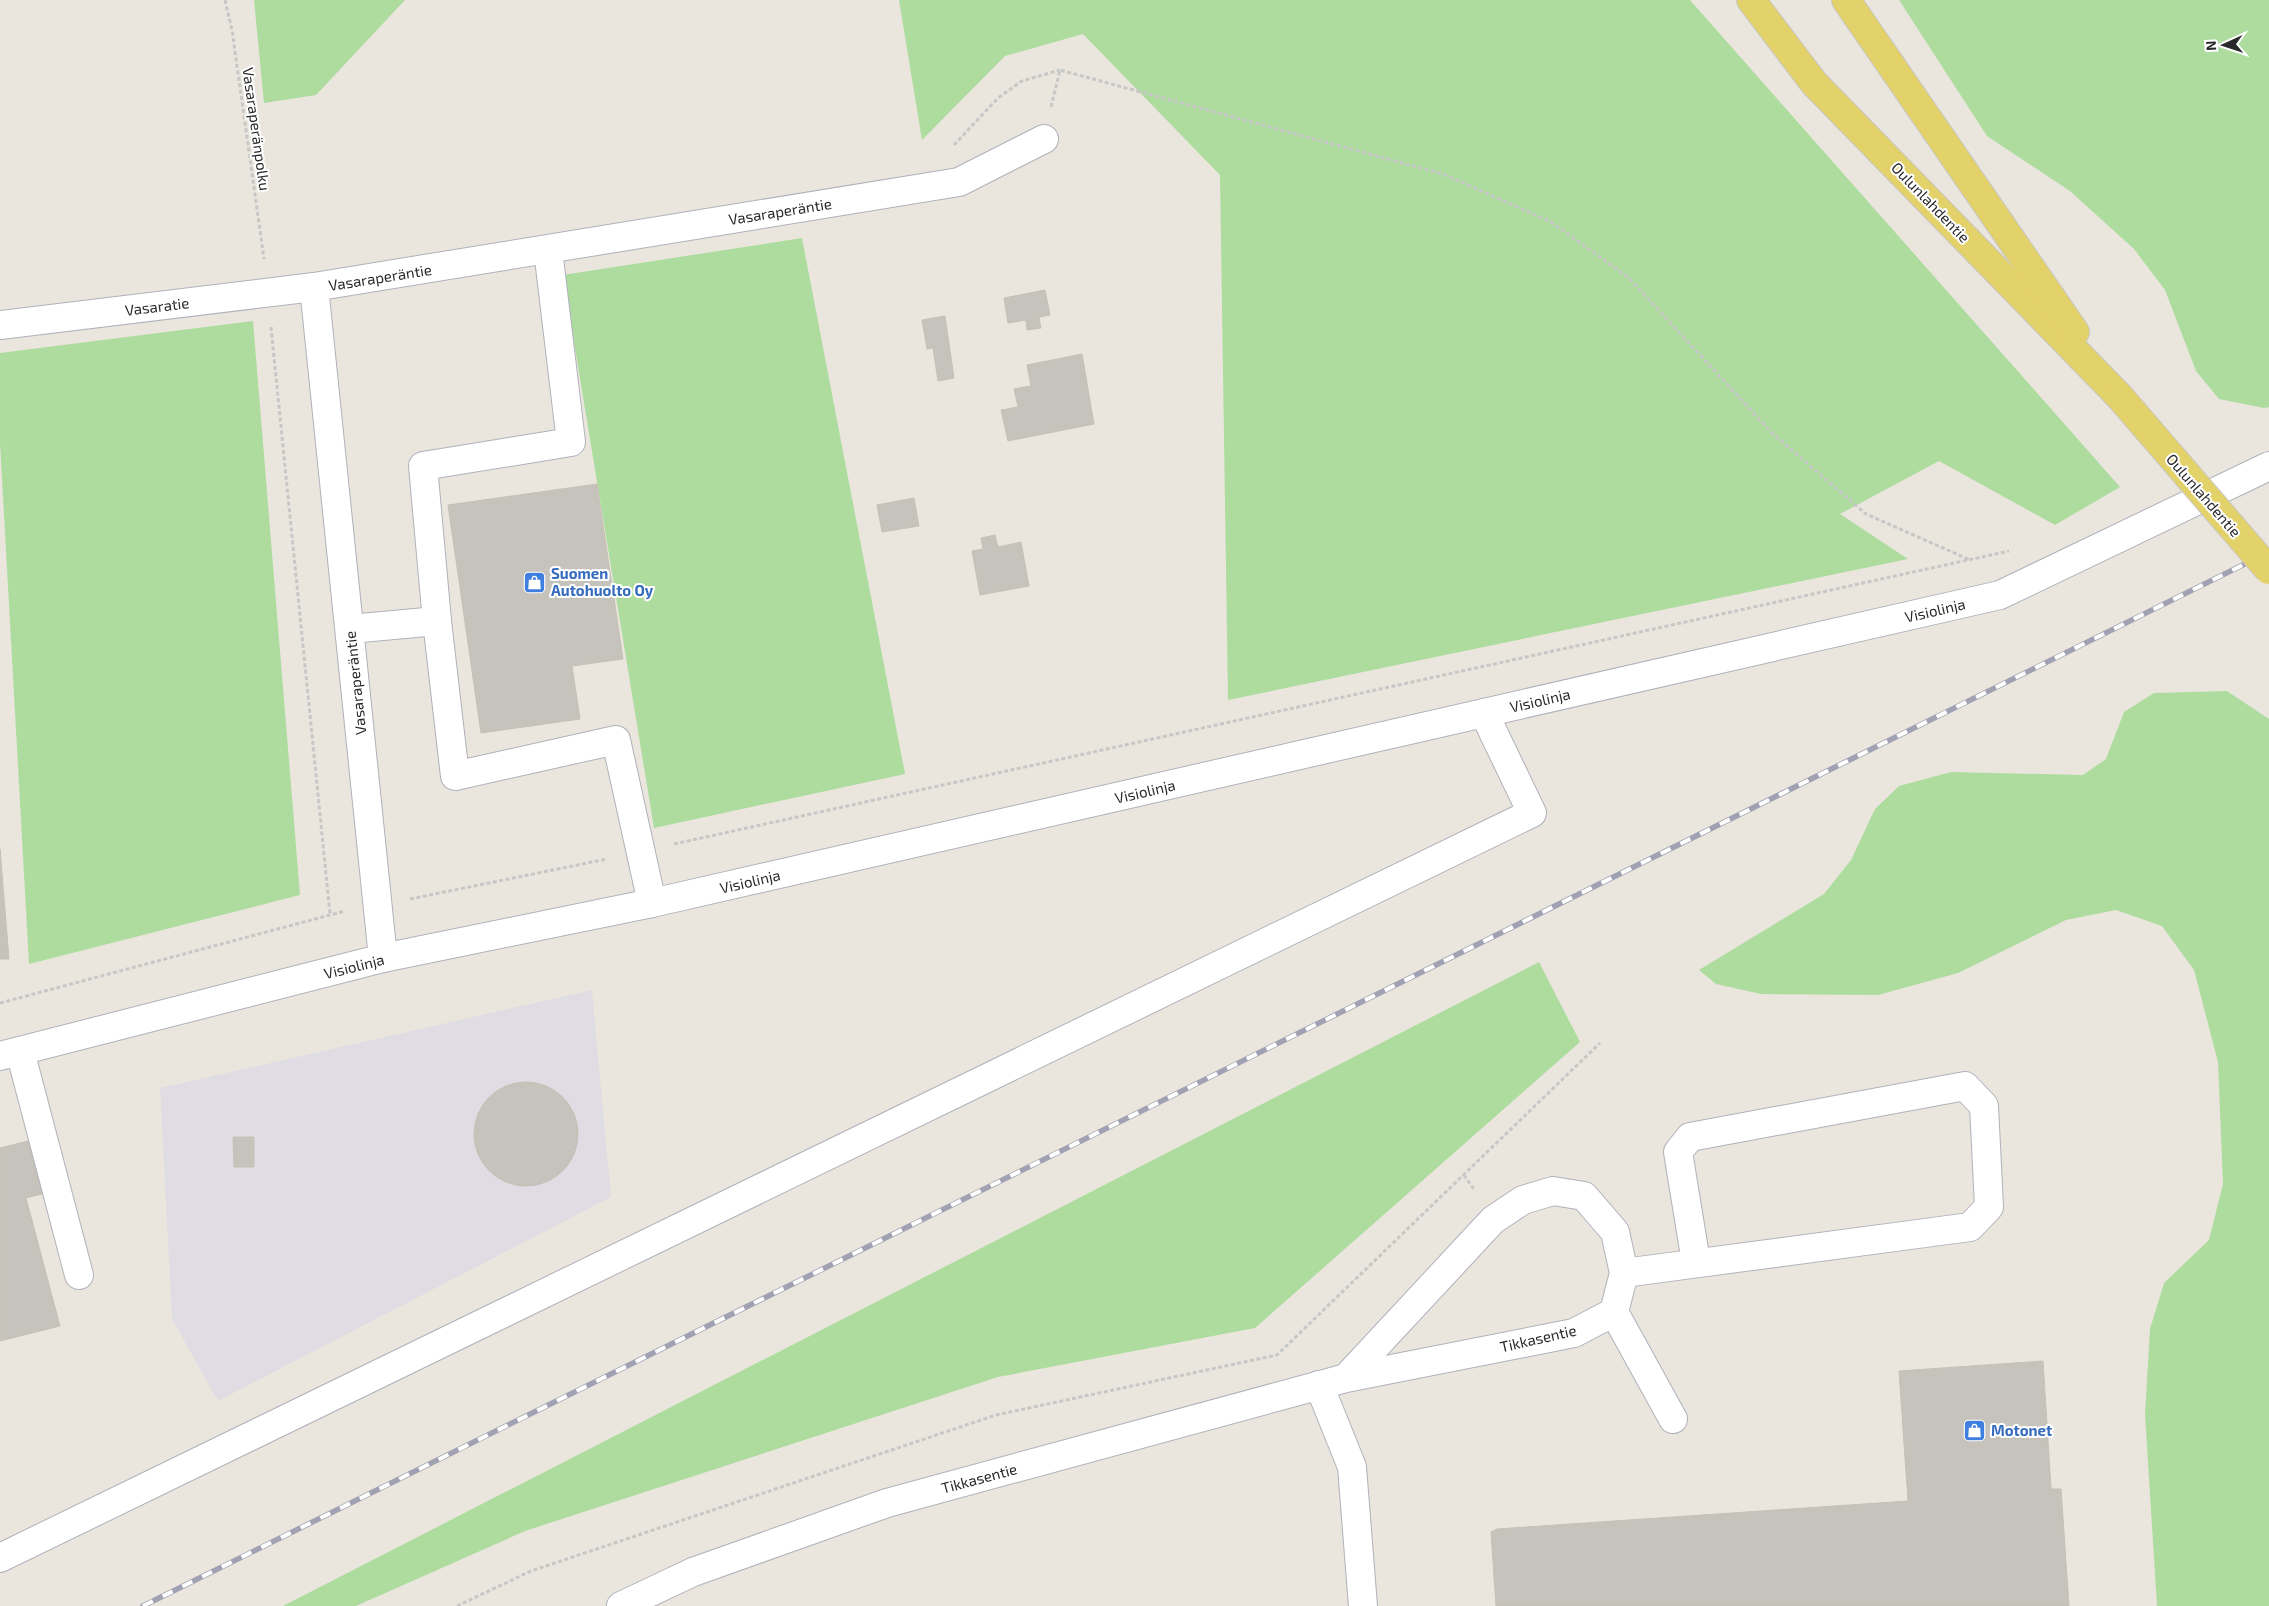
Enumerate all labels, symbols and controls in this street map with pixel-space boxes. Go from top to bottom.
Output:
north arrow [2199,20,2249,70]
text: N [2202,40,2219,51]
street label: Vasaraperänpolku [239,66,275,192]
street label: Oulunlahdentie [1888,158,1974,246]
street label: Vasaraperäntie [727,194,833,228]
street label: Vasaraperäntie [327,260,433,294]
street label: Vasaratie [124,293,190,319]
street label: Oulunlahdentie [2163,450,2245,540]
place label: Suomen Autohuolto Oy [551,564,654,600]
shop icon: Suomen Autohuolto Oy [523,570,547,594]
street label: Visiolinja [1903,594,1967,627]
street label: Vasaraperäntie [341,630,369,736]
street label: Visiolinja [1508,684,1572,717]
street label: Visiolinja [1113,775,1177,808]
street label: Visiolinja [718,865,782,898]
street label: Visiolinja [322,950,386,983]
street label: Tikkasentie [1498,1320,1578,1356]
shop icon: Motonet [1963,1418,1987,1442]
place label: Motonet [1991,1421,2052,1439]
street label: Tikkasentie [939,1459,1019,1497]

